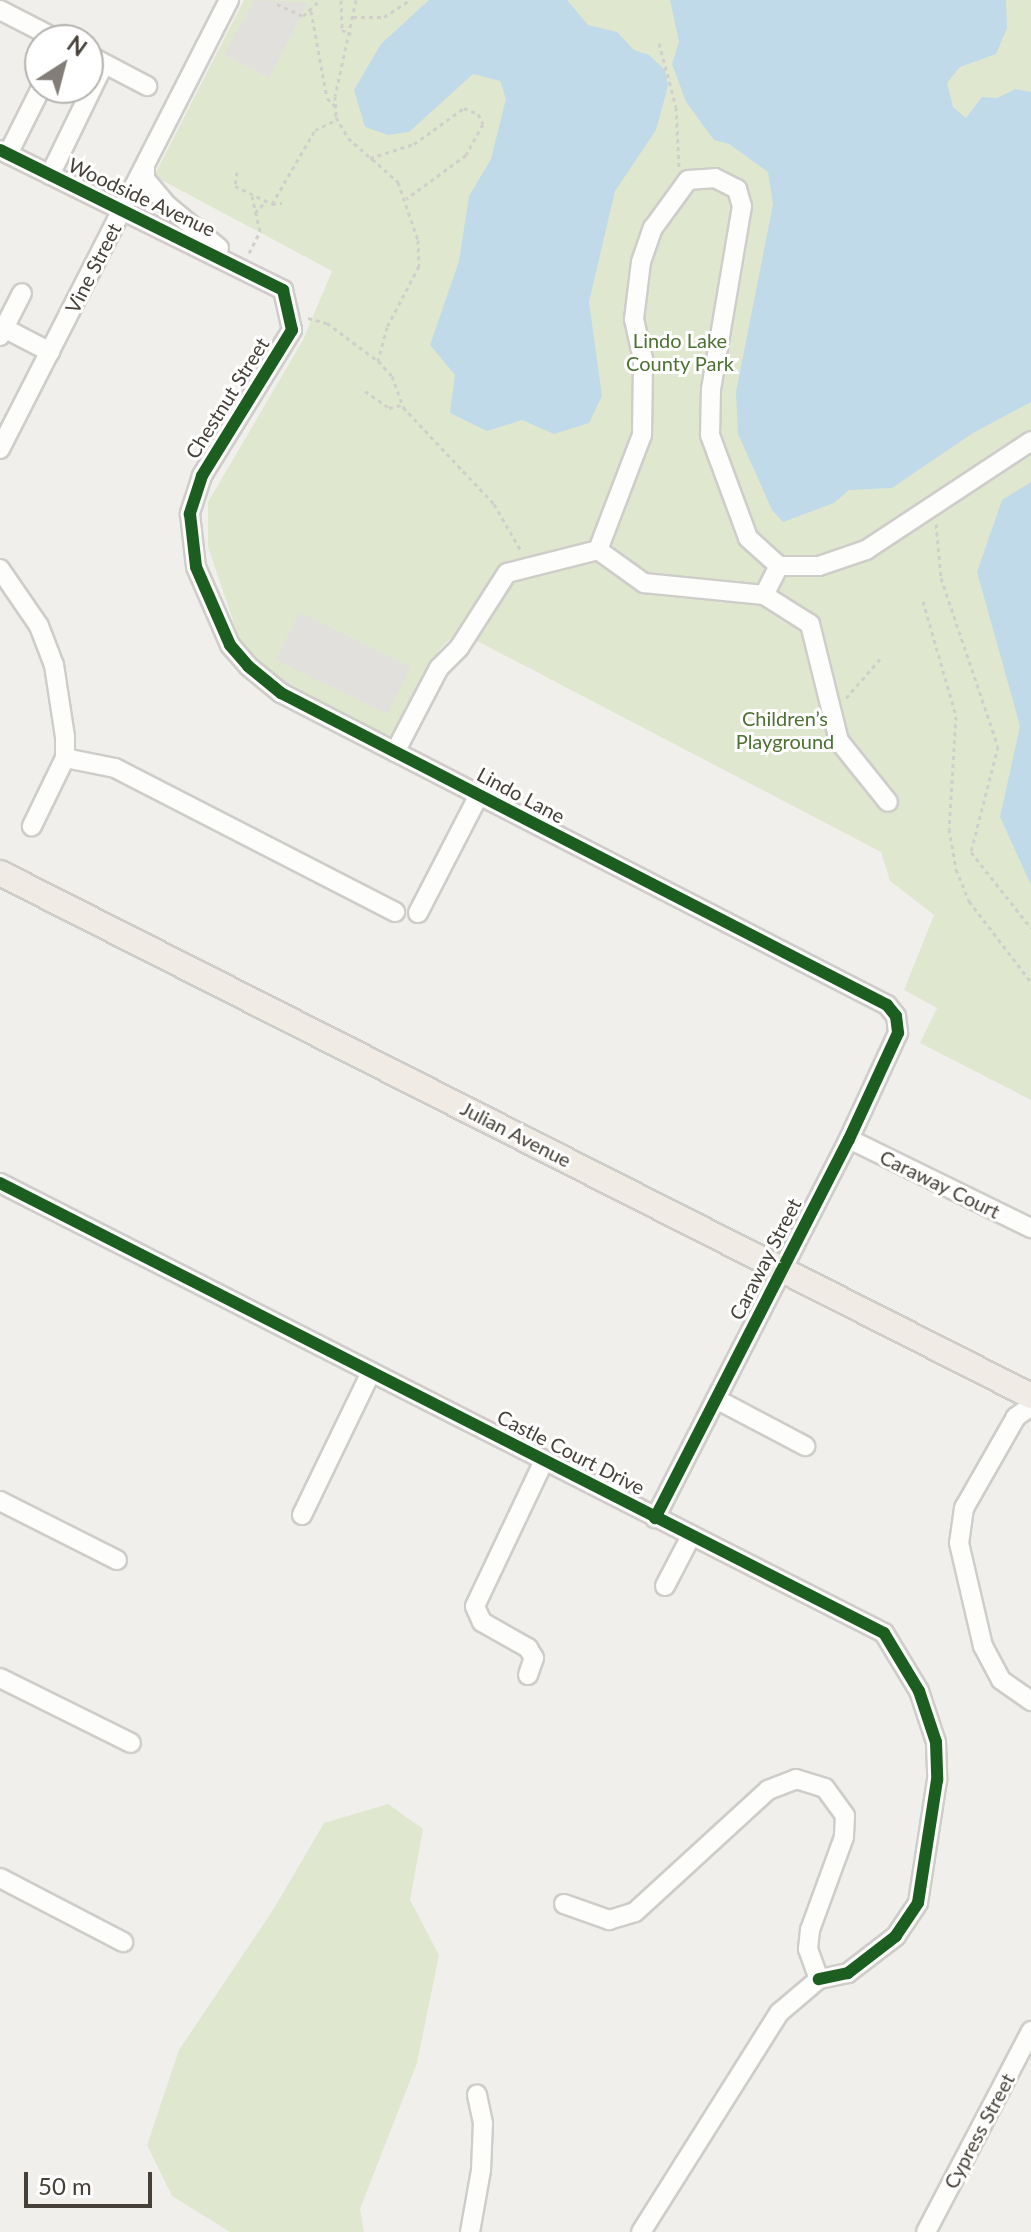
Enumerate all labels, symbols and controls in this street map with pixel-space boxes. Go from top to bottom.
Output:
north arrow [24,24,104,104]
text: N [62,30,92,62]
street label: Woodside Avenue [64,152,220,242]
street label: Vine Street [60,219,126,317]
park label: Lindo Lake County Park [626,328,734,375]
street label: Chestnut Street [180,333,274,463]
park label: Children’s Playground [736,707,834,754]
street label: Lindo Lane [473,762,569,828]
street label: Julian Avenue [457,1096,575,1172]
street label: Caraway Court [876,1144,1004,1224]
street label: Caraway Street [724,1194,806,1324]
street label: Castle Court Drive [493,1404,649,1500]
street label: Cypress Street [939,2069,1019,2193]
scale bar [28,2156,156,2206]
text: 50 m [38,2171,92,2200]

